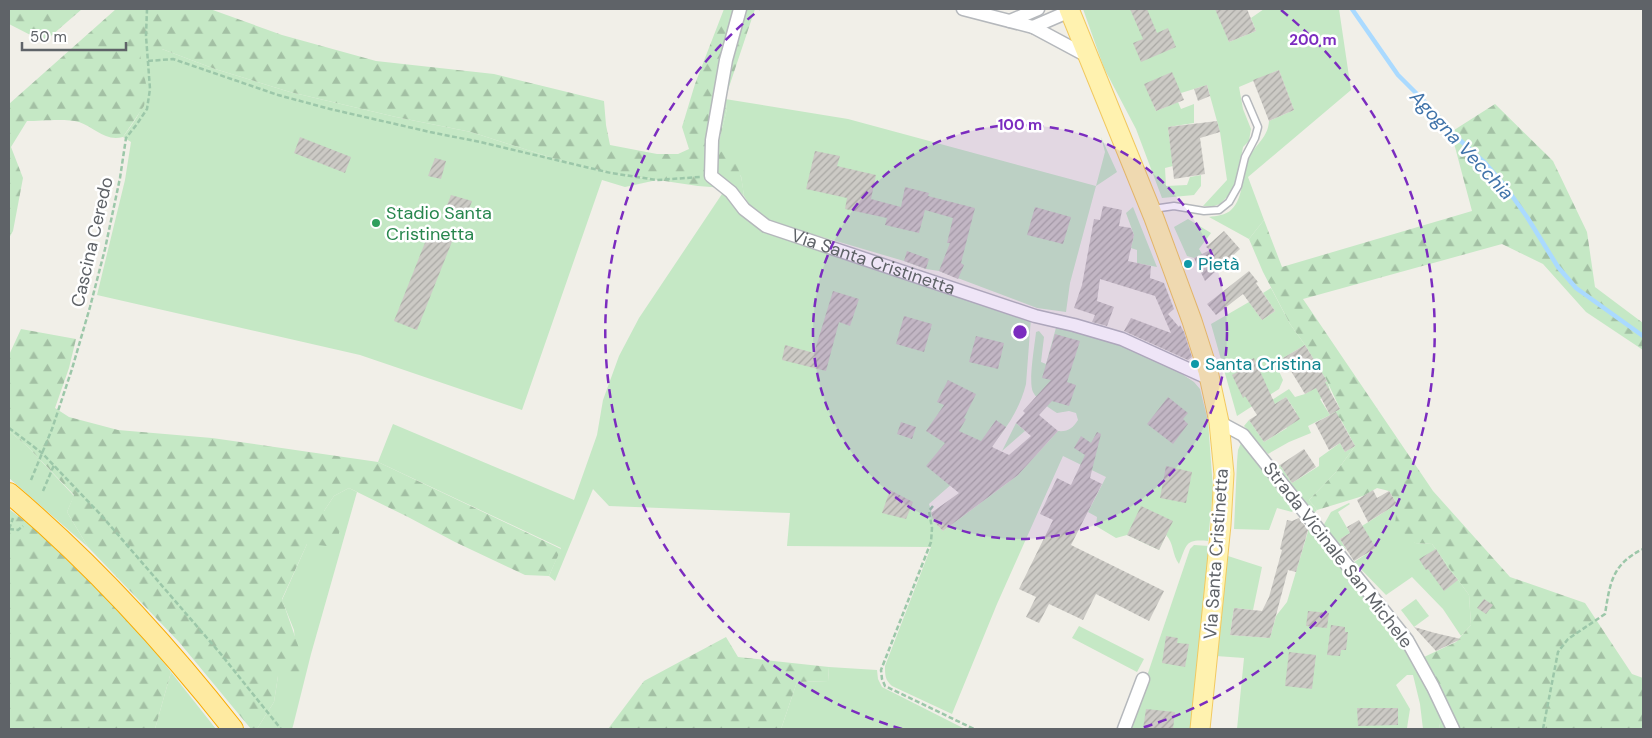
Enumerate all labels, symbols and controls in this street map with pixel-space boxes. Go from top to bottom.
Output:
scale bar [22,20,126,52]
text: 50 m [30,27,67,47]
text: 200 m [1289,30,1337,50]
water label: Agogna Vecchia [1404,84,1519,205]
text: 100 m [998,115,1042,135]
street label: Cascina Ceredo [65,175,119,309]
place label: Stadio Santa Cristinetta [386,201,492,246]
marker: Stadio Santa Cristinetta [370,217,382,229]
street label: Via Santa Cristinetta [788,223,958,300]
place label: Pietà [1198,252,1240,276]
marker: Pietà [1182,258,1194,270]
centre of rings [1011,323,1029,341]
place label: Santa Cristina [1205,352,1321,376]
marker: Santa Cristina [1189,358,1201,370]
street label: Strada Vicinale San Michele [1258,457,1418,653]
street label: Via Santa Cristinetta [1198,468,1234,640]

